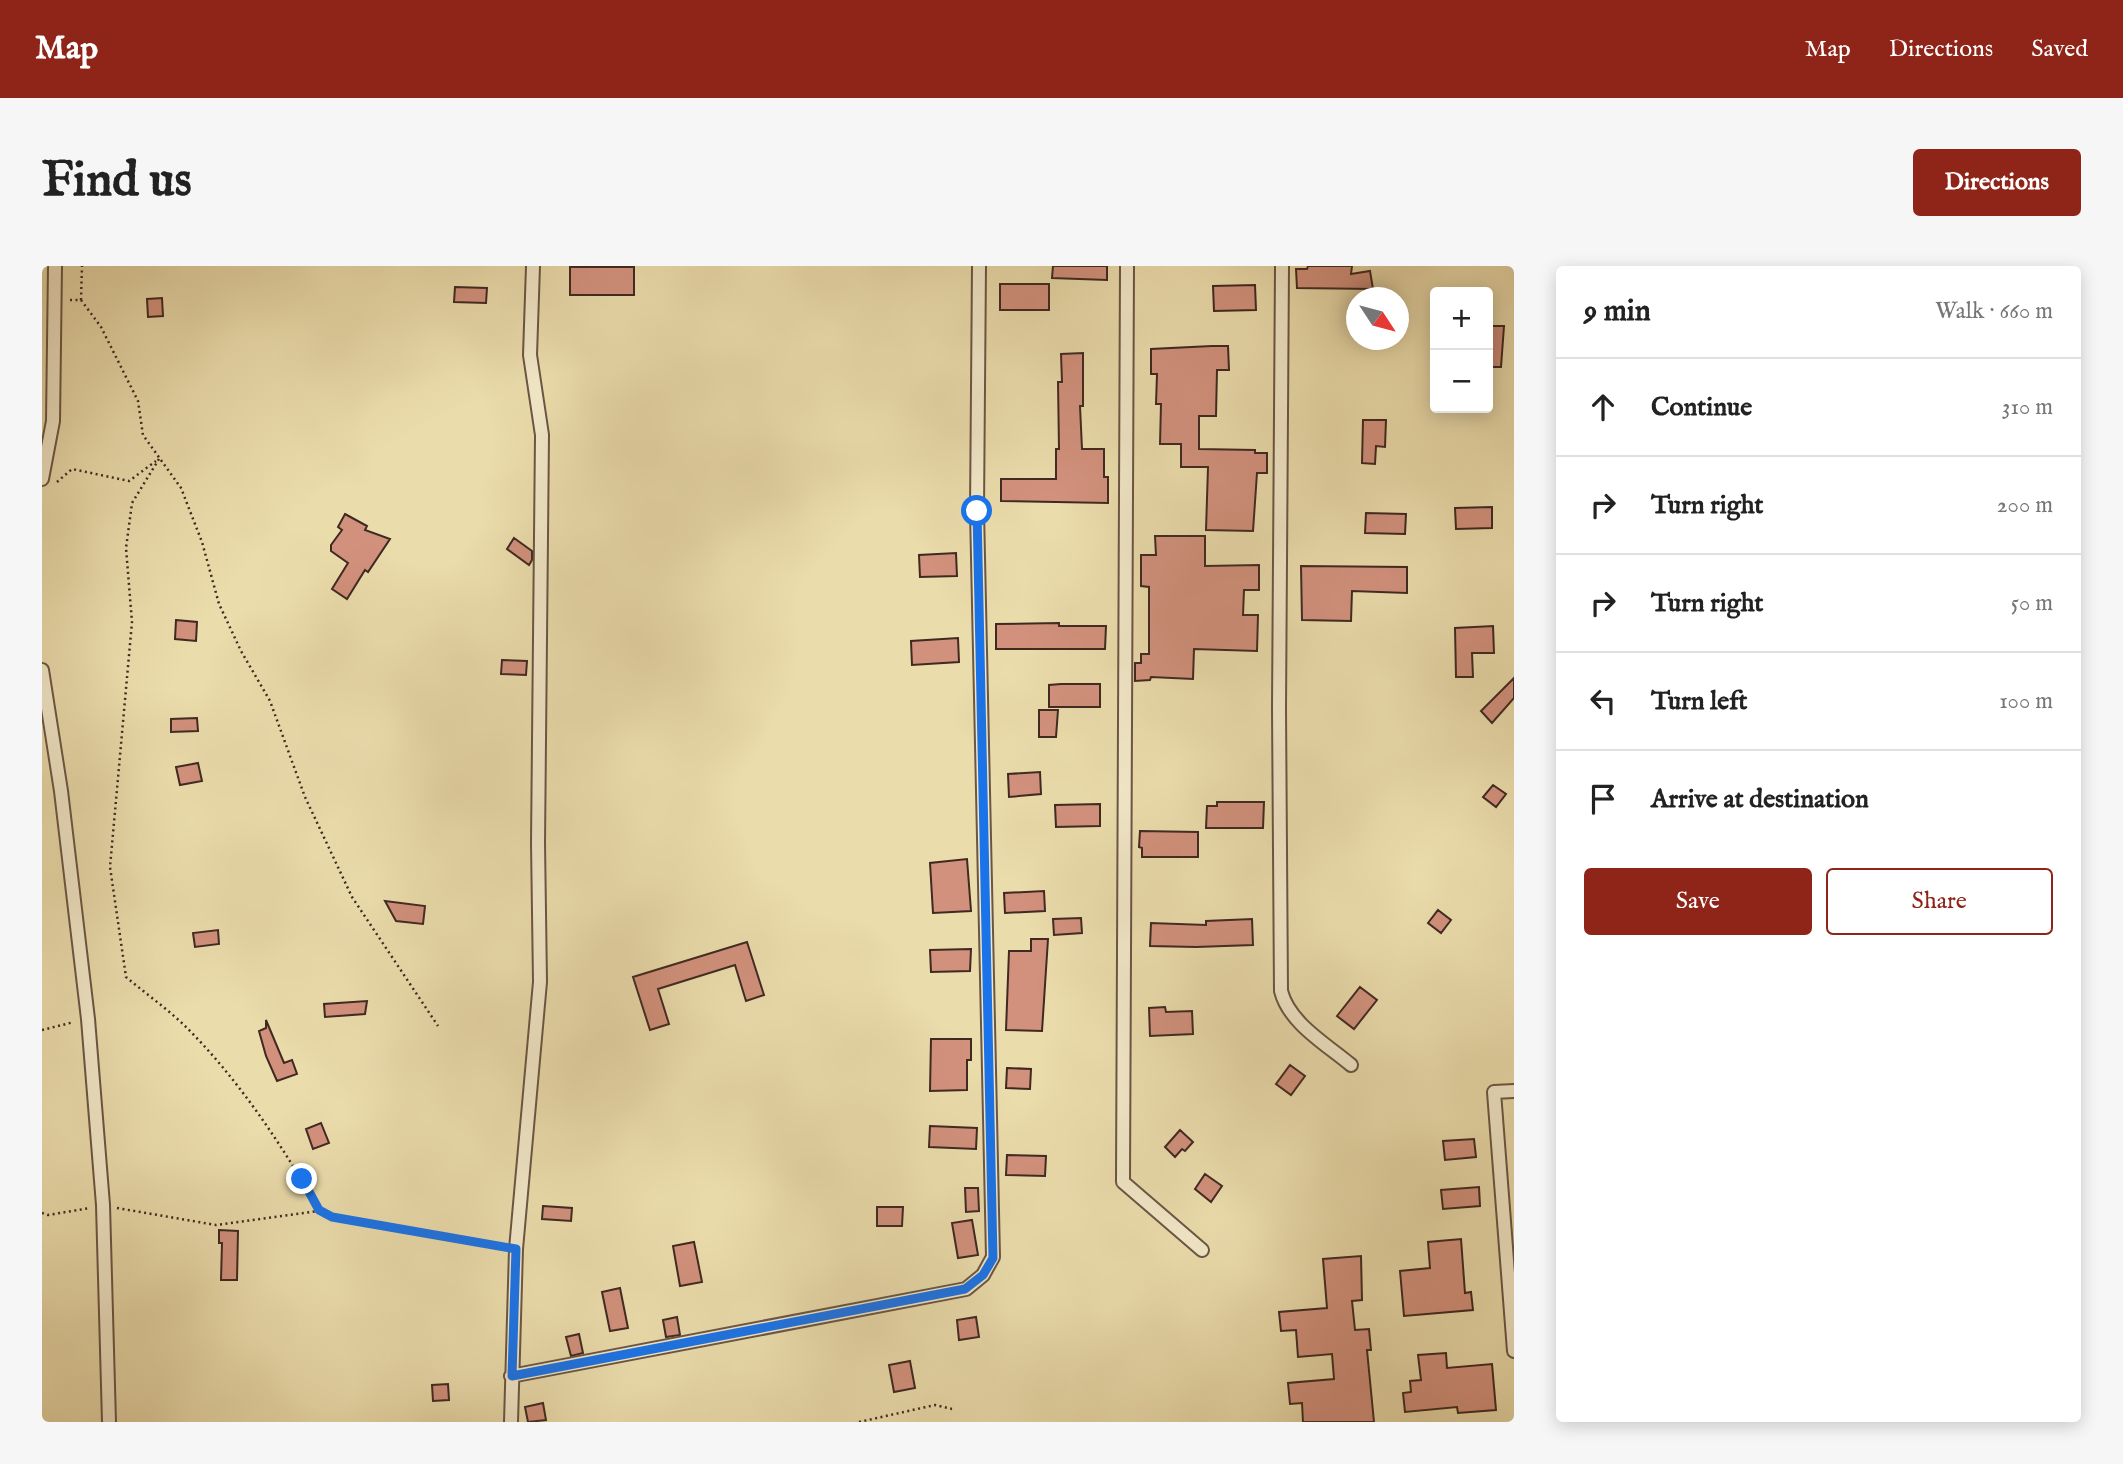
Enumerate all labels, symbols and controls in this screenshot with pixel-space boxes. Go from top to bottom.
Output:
text: Map [35,28,98,70]
text: Map [1805,34,1851,65]
text: Directions [1889,34,1993,65]
text: Saved [2031,34,2088,65]
button: Directions [1913,149,2081,216]
text: Find us [42,151,192,213]
north arrow [1346,287,1409,350]
map controls [1430,287,1493,413]
button: + [1430,287,1493,350]
text: 9 min [1584,293,1651,331]
text: Walk · 660 m [1935,297,2053,326]
button: − [1430,350,1493,413]
icon: ahead [1584,388,1622,426]
text: Continue [1651,391,1752,424]
text: 310 m [2002,393,2053,422]
icon: right [1584,486,1622,524]
text: Turn right [1651,489,1764,522]
text: 200 m [1997,491,2053,520]
route start [961,495,992,526]
icon: right [1584,584,1622,622]
text: Turn right [1651,587,1764,620]
text: 50 m [2011,589,2053,618]
icon: left [1584,682,1622,720]
text: Turn left [1651,685,1748,718]
text: 100 m [1999,687,2053,716]
icon: arrive [1584,780,1622,818]
text: Arrive at destination [1651,783,1869,816]
button: Save [1584,868,1812,935]
button: Share [1826,868,2053,935]
route end [286,1163,317,1194]

